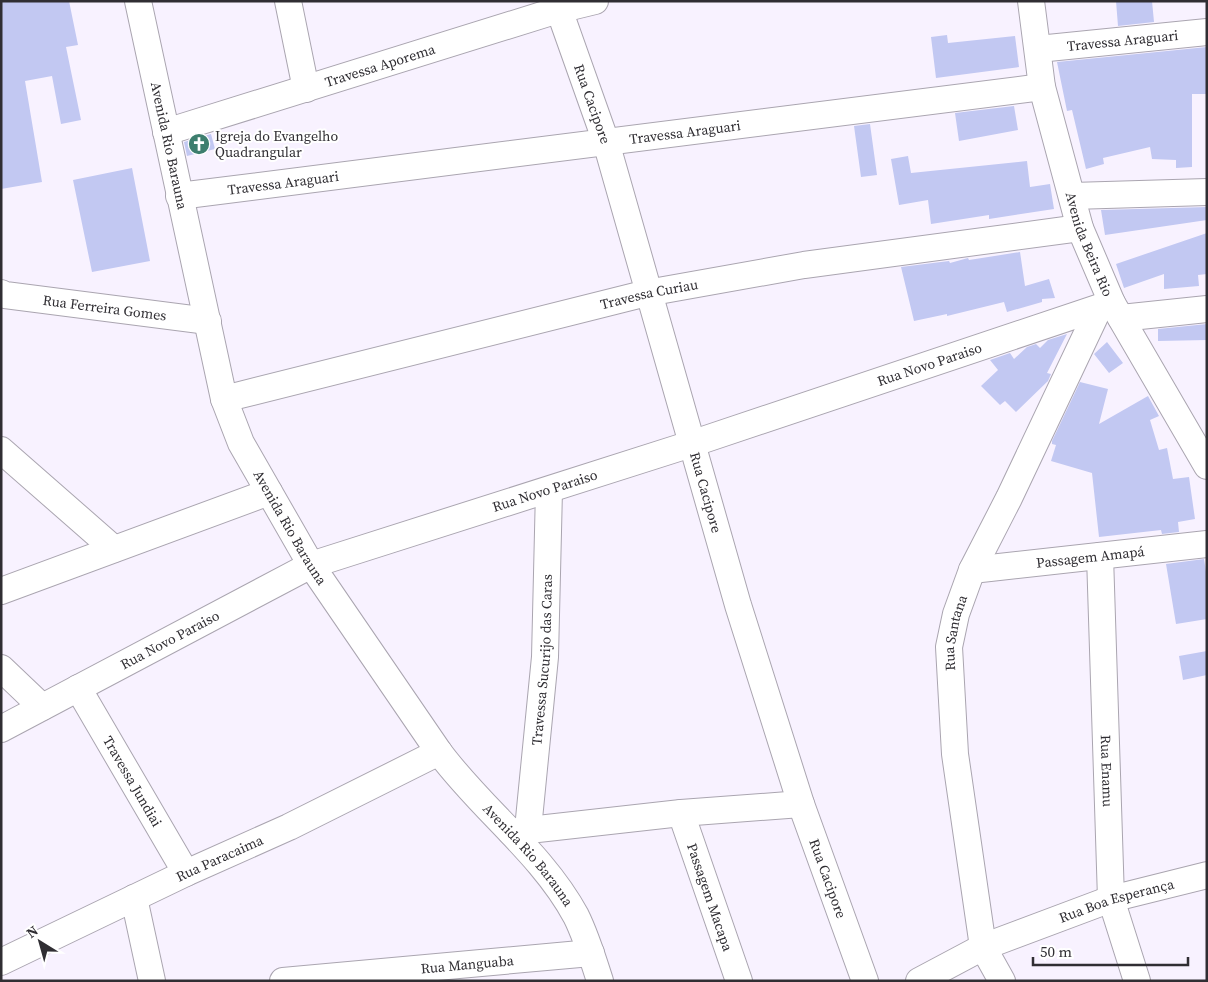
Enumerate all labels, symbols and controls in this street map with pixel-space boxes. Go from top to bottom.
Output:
street label: Travessa Araguari [1066,25,1179,56]
street label: Travessa Aporema [322,39,438,92]
street label: Rua Cacipore [569,61,616,146]
street label: Avenida Rio Barauna [146,80,193,212]
street label: Travessa Araguari [628,115,742,149]
place label: Igreja do Evangelho Quadrangular [215,126,338,162]
church icon: Igreja do Evangelho Quadrangular [187,132,211,156]
street label: Travessa Araguari [226,166,340,200]
street label: Avenida Beira Rio [1061,190,1118,300]
street label: Travessa Curiau [598,274,700,314]
street label: Rua Ferreira Gomes [42,290,168,326]
street label: Rua Novo Paraiso [874,337,985,391]
street label: Rua Cacipore [685,450,727,535]
street label: Rua Novo Paraiso [490,464,600,517]
street label: Avenida Rio Barauna [249,466,332,590]
street label: Passagem Amapá [1035,541,1146,573]
street label: Travessa Sucurijo das Caras [526,574,557,746]
street label: Rua Santana [939,591,972,671]
street label: Rua Novo Paraiso [117,605,223,674]
street label: Travessa Jundiai [98,732,167,830]
street label: Rua Enamu [1096,734,1118,807]
street label: Avenida Rio Barauna [478,799,579,911]
street label: Rua Paracaima [173,829,267,886]
street label: Rua Cacipore [804,836,851,921]
street label: Passagem Macapa [682,840,738,955]
street label: Rua Boa Esperança [1056,873,1177,928]
north arrow [15,917,65,967]
text: N [22,921,42,943]
scale bar [1033,934,1188,966]
text: 50 m [1040,941,1072,962]
street label: Rua Manguaba [420,950,515,978]

